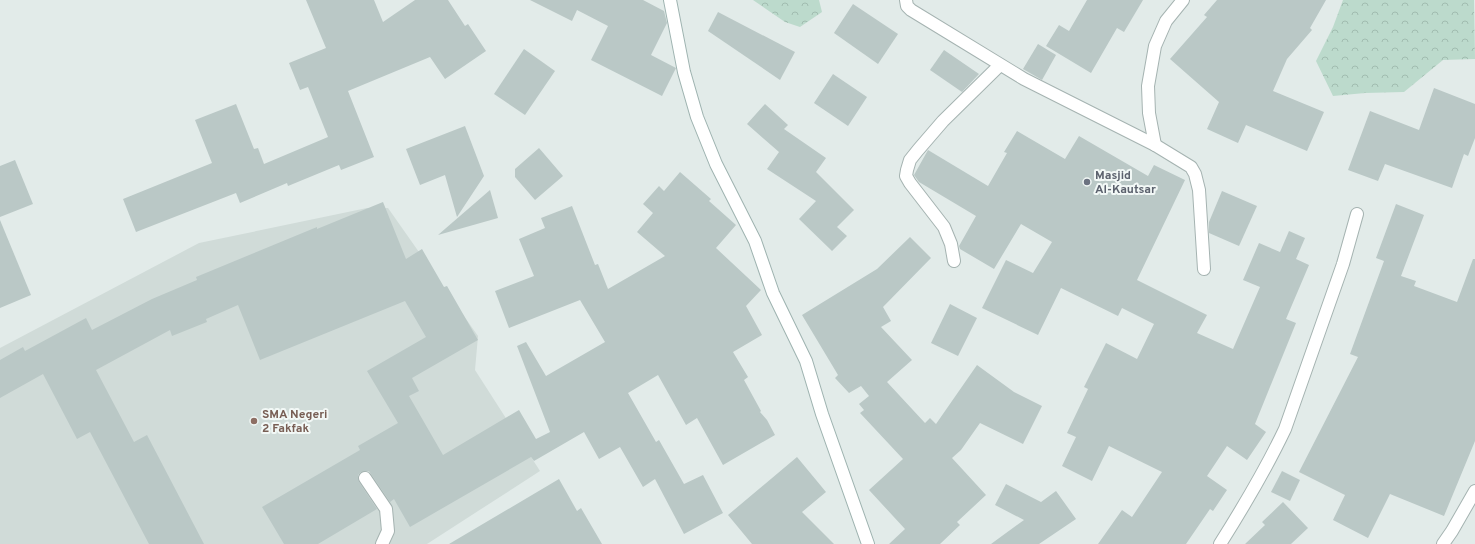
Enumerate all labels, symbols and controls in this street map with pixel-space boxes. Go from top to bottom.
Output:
place label: Masjid Al-Kautsar [1095,168,1156,198]
marker: Masjid Al-Kautsar [1082,177,1092,187]
place label: SMA Negeri 2 Fakfak [262,407,327,437]
marker: SMA Negeri 2 Fakfak [249,416,259,426]

